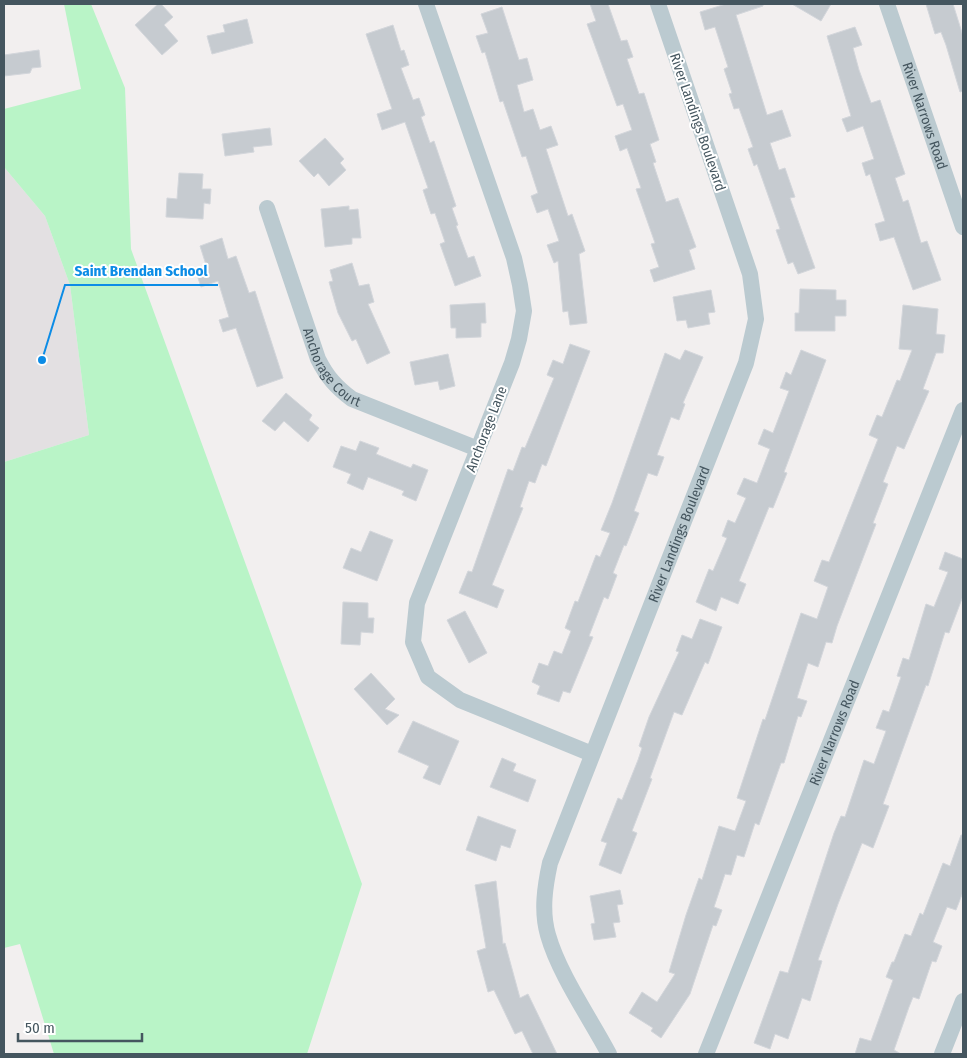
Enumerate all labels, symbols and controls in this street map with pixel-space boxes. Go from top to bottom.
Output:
street label: River Landings Boulevard [666,51,729,193]
street label: River Narrows Road [898,60,951,172]
callout: Saint Brendan School [65,255,218,285]
text: Saint Brendan School [74,262,209,280]
street label: Anchorage Court [299,326,363,411]
street label: Anchorage Lane [462,384,511,474]
street label: River Landings Boulevard [645,464,714,605]
street label: River Narrows Road [806,678,863,788]
scale bar [18,1010,141,1042]
text: 50 m [25,1019,55,1037]

